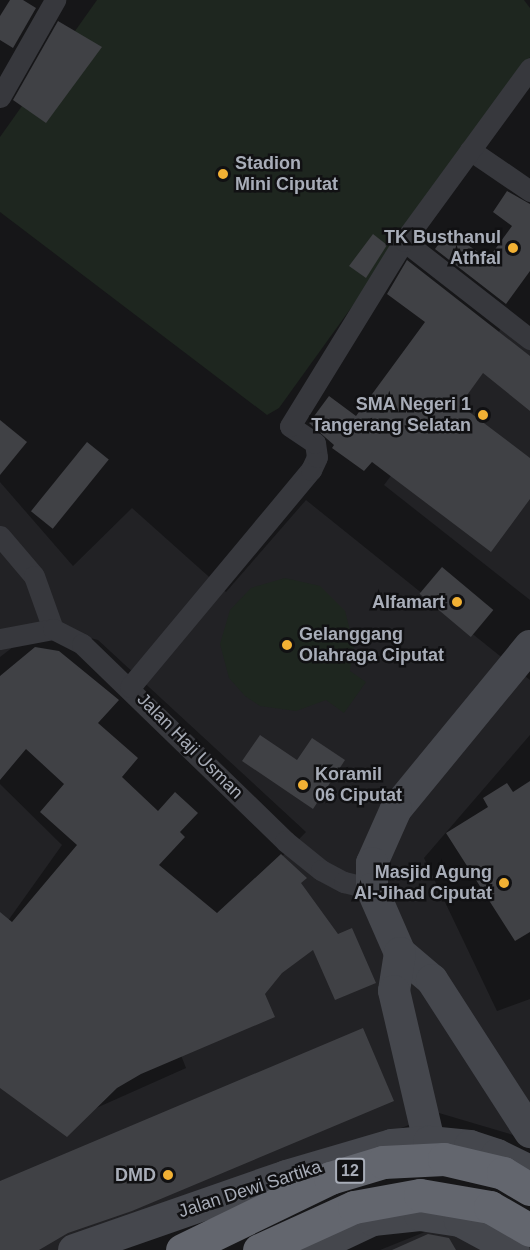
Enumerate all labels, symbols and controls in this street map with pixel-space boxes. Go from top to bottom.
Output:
place label: Stadion Mini Ciputat [235,153,338,195]
marker: Stadion Mini Ciputat [216,167,230,181]
place label: TK Busthanul Athfal [384,227,501,270]
marker: TK Busthanul Athfal [506,241,520,255]
place label: SMA Negeri 1 Tangerang Selatan [311,394,471,436]
marker: SMA Negeri 1 Tangerang Selatan [476,408,490,422]
place label: Alfamart [372,591,445,613]
marker: Alfamart [450,595,464,609]
place label: Gelanggang Olahraga Ciputat [299,624,444,666]
marker: Gelanggang Olahraga Ciputat [280,638,294,652]
street label: Jalan Haji Usman [132,688,248,804]
place label: Koramil 06 Ciputat [315,764,402,806]
marker: Koramil 06 Ciputat [296,778,310,792]
place label: Masjid Agung Al-Jihad Ciputat [354,862,492,904]
marker: Masjid Agung Al-Jihad Ciputat [497,876,511,890]
street label: Jalan Dewi Sartika [176,1156,324,1222]
road number: 12 [335,1158,365,1184]
place label: DMD [115,1164,156,1186]
marker: DMD [161,1168,175,1182]

